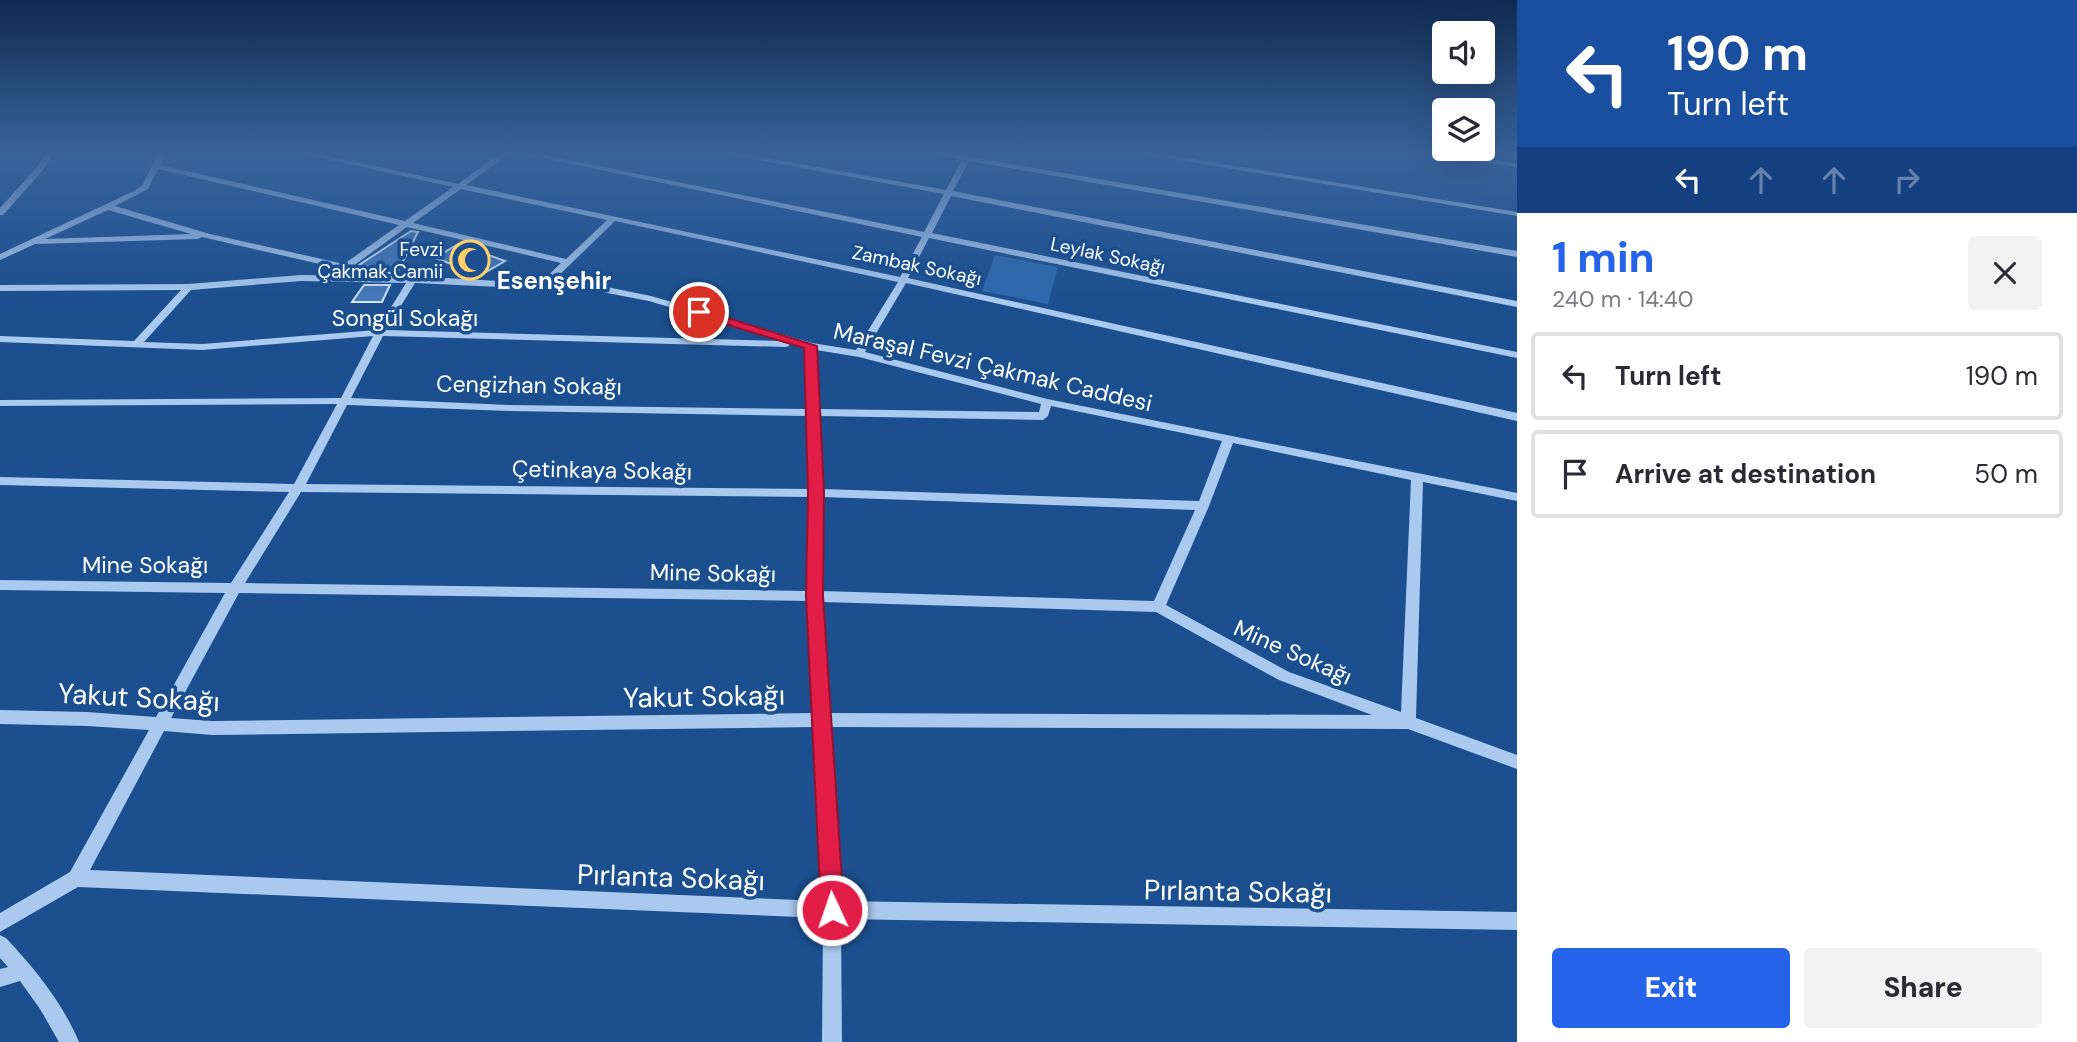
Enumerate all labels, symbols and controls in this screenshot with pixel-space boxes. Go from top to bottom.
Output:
map controls [1432,21,1495,161]
button: sound [1432,21,1495,84]
text: 190 m [1667,21,1808,85]
icon: left [1552,28,1643,119]
text: Turn left [1667,83,1789,125]
button: layers [1432,98,1495,161]
icon: left [1669,161,1707,199]
icon: ahead [1742,161,1780,199]
icon: ahead [1815,161,1853,199]
icon: right [1888,161,1926,199]
text: 1 min [1552,230,1655,285]
street label: Leylak Sokağı [1048,231,1168,280]
button: close [1968,236,2042,310]
place label: Fevzi Çakmak Camii [318,237,443,284]
mosque icon: Fevzi Çakmak Camii [449,239,491,281]
street label: Zambak Sokağı [850,240,984,291]
district label: Esenşehir [497,265,611,296]
pin [669,282,729,342]
text: 240 m · 14:40 [1552,284,1693,314]
icon: arrive [680,293,718,331]
street label: Songül Sokağı [332,303,478,333]
street label: Maraşal Fevzi Çakmak Caddesi [831,316,1155,418]
icon: left [1556,357,1594,395]
text: Turn left [1615,359,1722,393]
text: 190 m [1966,359,2038,393]
street label: Cengizhan Sokağı [436,368,622,402]
street label: Çetinkaya Sokağı [512,453,692,487]
icon: arrive [1556,455,1594,493]
text: Arrive at destination [1615,457,1876,491]
text: 50 m [1974,457,2038,491]
street label: Mine Sokağı [82,550,208,580]
street label: Mine Sokağı [650,557,776,589]
street label: Mine Sokağı [1229,613,1357,691]
street label: Yakut Sokağı [57,675,221,720]
street label: Yakut Sokağı [623,677,785,716]
street label: Pırlanta Sokağı [576,856,766,899]
street label: Pırlanta Sokağı [1144,871,1332,912]
position arrow [795,873,869,947]
button: Exit [1552,948,1790,1028]
button: Share [1804,948,2042,1028]

